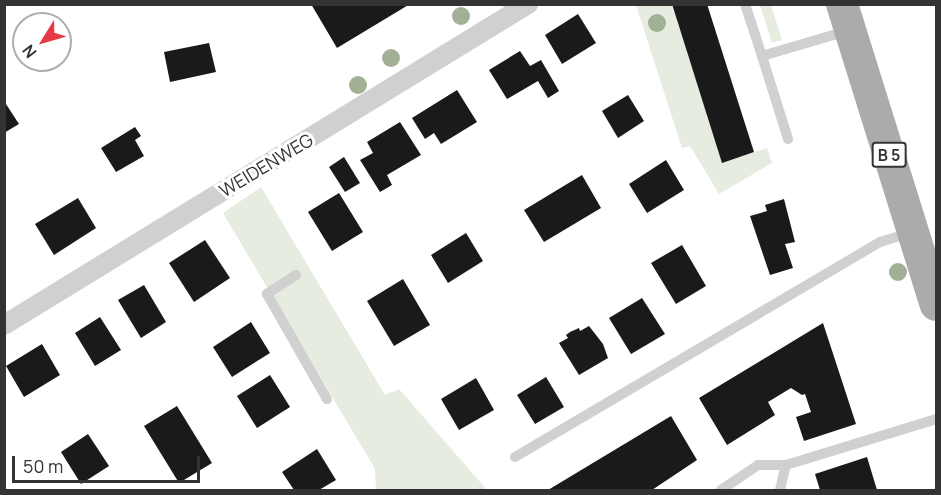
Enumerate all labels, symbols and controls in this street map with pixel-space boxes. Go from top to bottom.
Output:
north arrow [12,12,72,72]
text: N [17,40,41,63]
street label: WEIDENWEG [215,129,317,201]
road number: B 5 [871,142,907,168]
scale bar [15,444,202,482]
text: 50 m [23,454,63,478]

